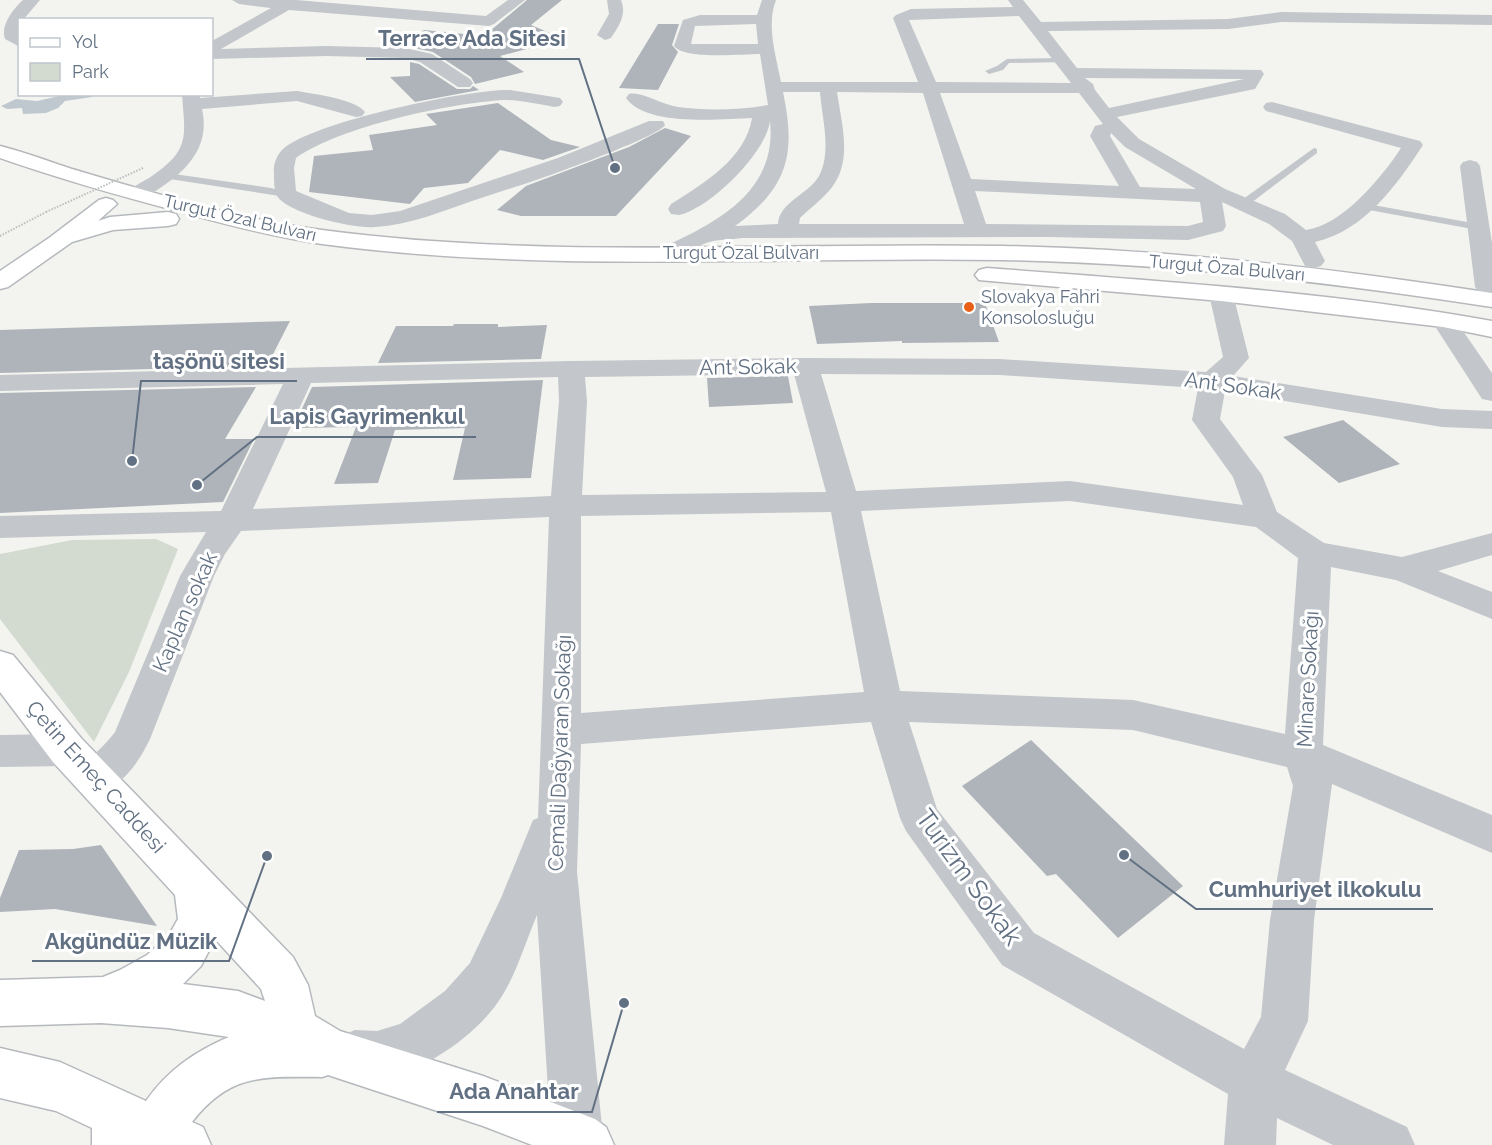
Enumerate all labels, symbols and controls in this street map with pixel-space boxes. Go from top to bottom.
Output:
legend [18,18,213,96]
callout: Terrace Ada Sitesi [366,19,579,59]
text: Terrace Ada Sitesi [378,25,566,51]
text: Yol [72,31,98,52]
text: Park [72,61,109,82]
street label: Turgut Özal Bulvarı [162,190,319,245]
street label: Turgut Özal Bulvarı [663,242,819,263]
street label: Turgut Özal Bulvarı [1148,250,1306,285]
place label: Slovakya Fahri Konsolosluğu [981,286,1100,328]
marker: Slovakya Fahri Konsolosluğu [962,300,976,314]
callout: taşönü sitesi [141,341,297,381]
text: taşönü sitesi [153,348,285,374]
street label: Ant Sokak [699,353,797,380]
street label: Ant Sokak [1183,366,1283,405]
callout: Lapis Gayrimenkul [257,397,476,437]
text: Lapis Gayrimenkul [269,403,466,429]
street label: Kaplan sokak [147,548,222,676]
street label: Minare Sokağı [1291,610,1324,748]
street label: Cemali Dağyaran Sokağı [543,634,576,872]
street label: Çetin Emeç Caddesi [21,695,171,858]
street label: Turizm Sokak [910,803,1028,951]
callout: Cumhuriyet ilkokulu [1196,869,1433,909]
text: Cumhuriyet ilkokulu [1209,876,1421,902]
callout: Akgündüz Müzik [32,921,229,961]
text: Akgündüz Müzik [45,928,218,954]
callout: Ada Anahtar [437,1072,592,1112]
text: Ada Anahtar [449,1078,579,1104]

